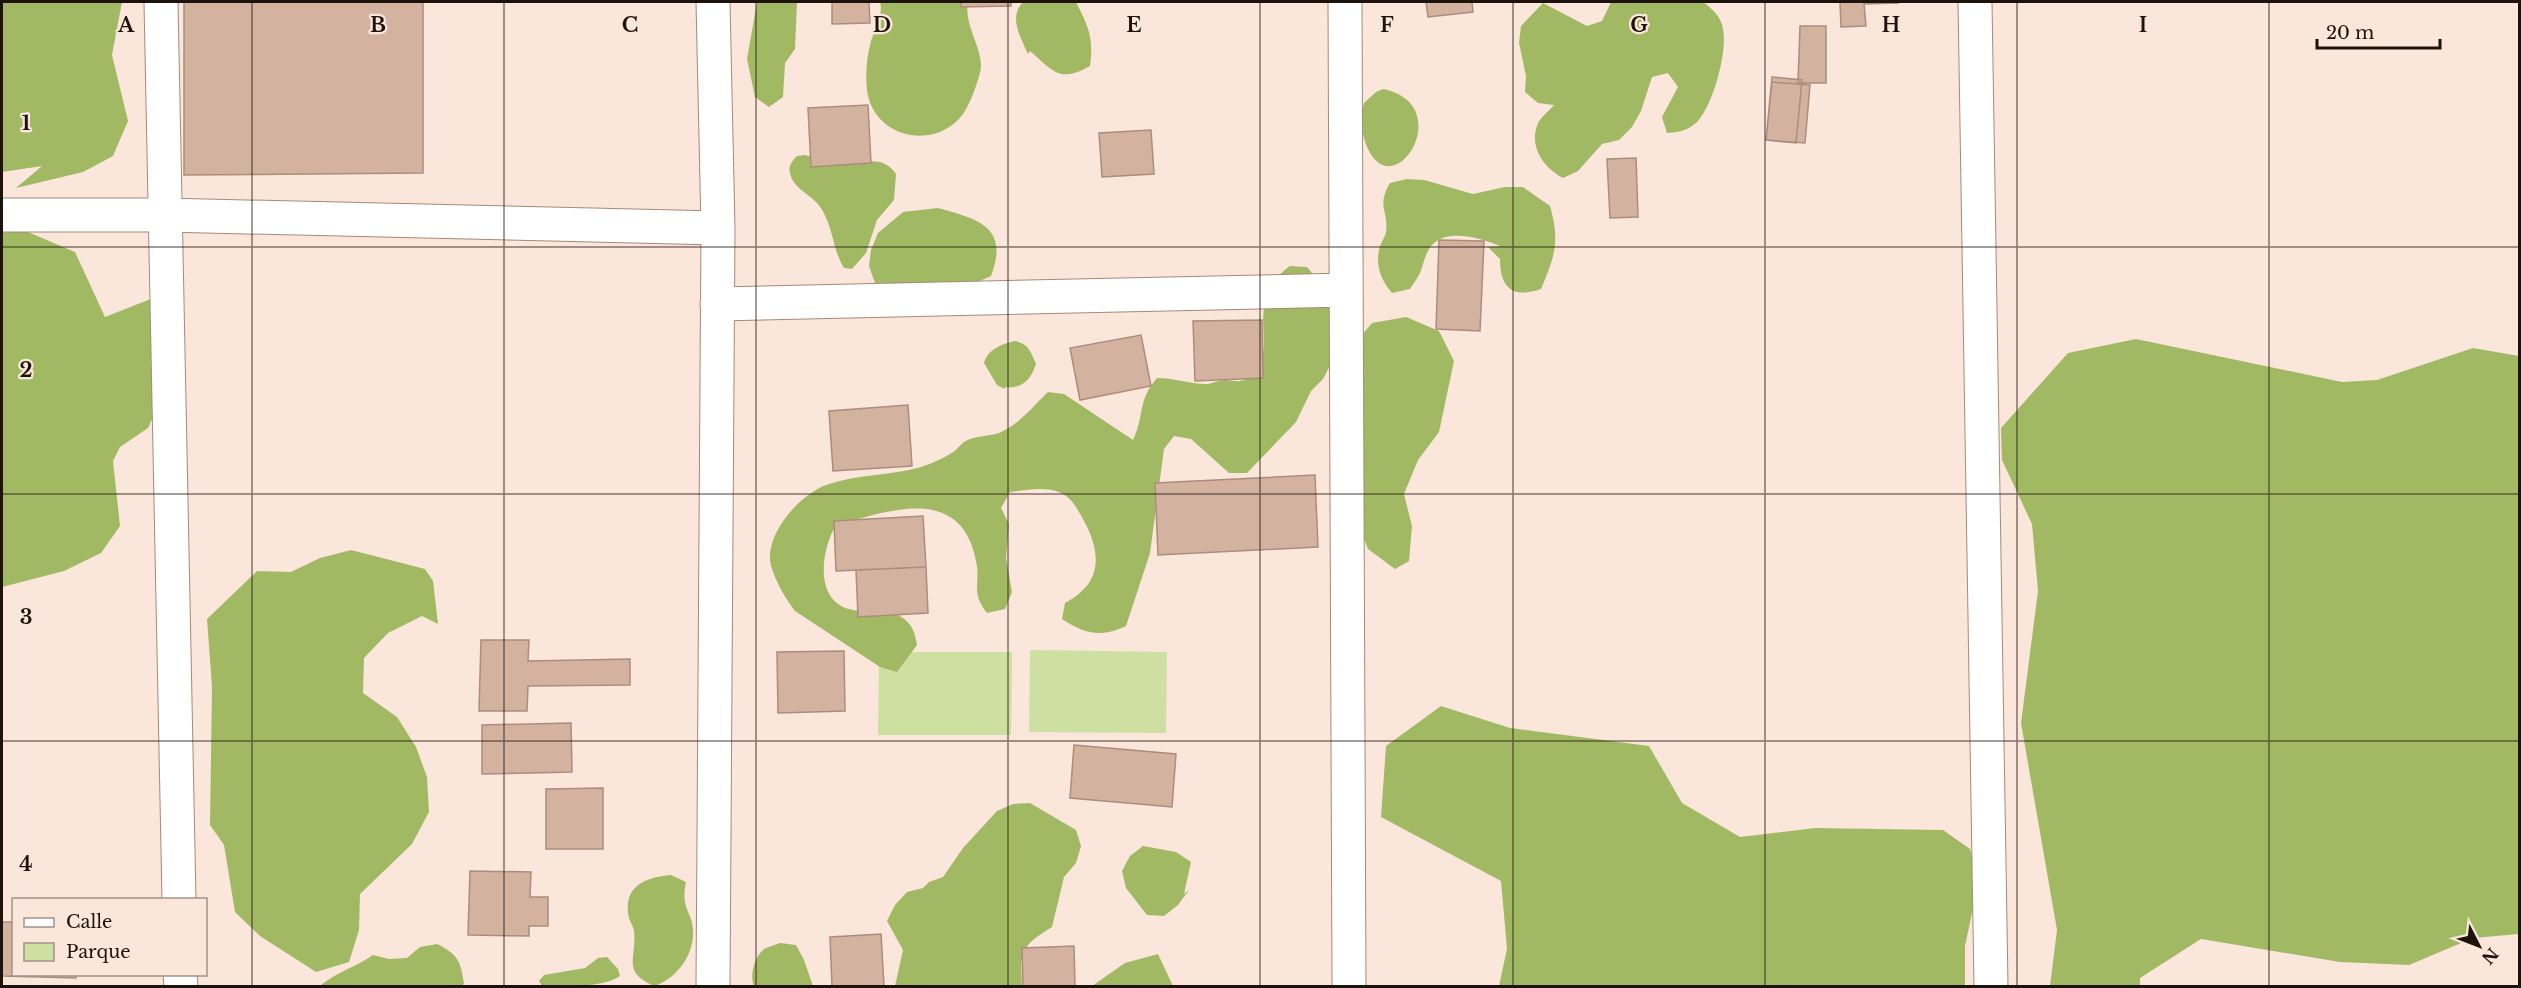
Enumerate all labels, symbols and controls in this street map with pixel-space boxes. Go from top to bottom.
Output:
scale bar [2317,12,2440,50]
text: A [117,13,135,37]
text: B [370,13,386,37]
text: C [622,13,638,37]
text: D [873,13,891,37]
text: E [1126,13,1142,37]
text: F [1380,13,1394,37]
text: G [1630,13,1648,37]
text: H [1882,13,1901,37]
text: I [2139,13,2147,37]
text: 20 m [2326,22,2374,44]
text: 1 [22,111,31,135]
text: 2 [19,358,33,382]
text: 3 [20,605,32,629]
text: 4 [19,852,33,876]
legend [12,898,207,976]
text: Calle [66,911,112,933]
north arrow [2449,916,2509,976]
text: Parque [66,941,131,963]
text: N [2478,944,2503,968]

